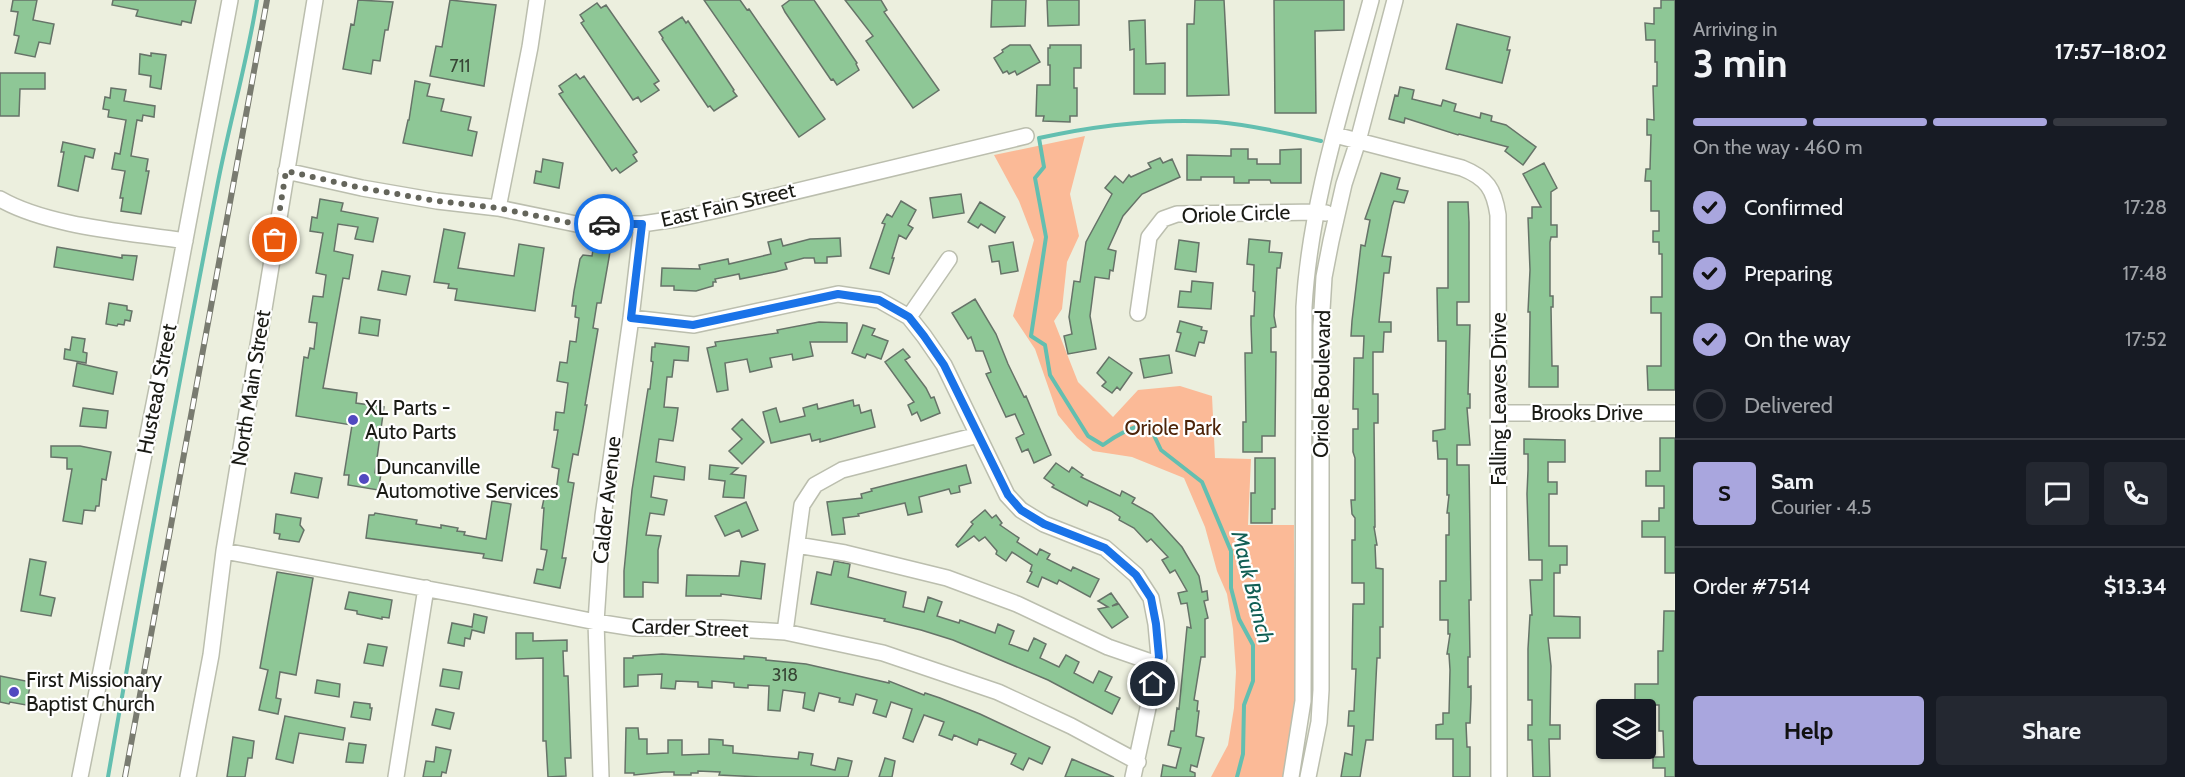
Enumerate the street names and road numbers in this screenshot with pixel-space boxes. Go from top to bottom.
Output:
street label: East Fain Street [658,177,797,232]
street label: Oriole Circle [1181,199,1291,228]
street label: North Main Street [226,308,275,468]
street label: Oriole Boulevard [1308,310,1335,458]
street label: Falling Leaves Drive [1486,312,1511,486]
street label: Hustead Street [132,322,181,456]
street label: Brooks Drive [1531,400,1643,425]
street label: Calder Avenue [587,435,626,565]
street label: Carder Street [631,613,749,642]

